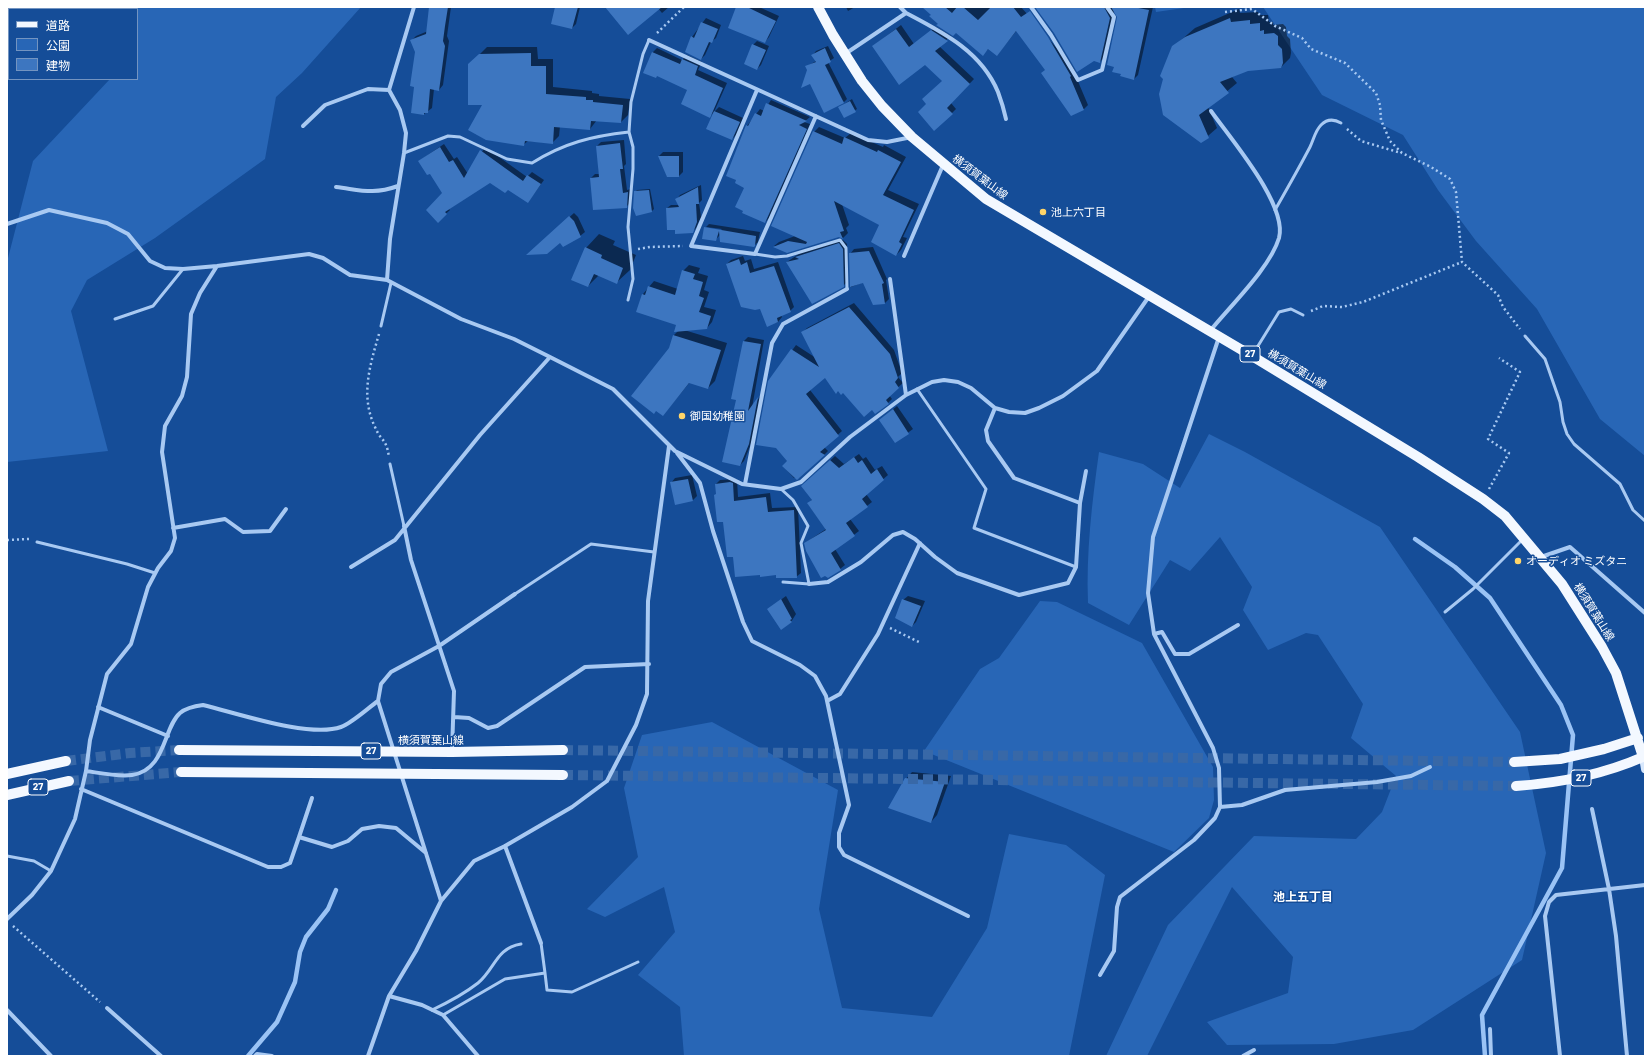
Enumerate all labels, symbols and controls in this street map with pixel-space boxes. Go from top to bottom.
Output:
legend [8,8,138,80]
text: 道路 [46,18,70,32]
text: 公園 [46,38,70,52]
text: 建物 [46,58,70,72]
street label: 横須賀葉山線 [950,152,1010,202]
place label: 池上六丁目 [1051,205,1106,219]
marker: 池上六丁目 [1038,207,1048,217]
road number: 27 [1240,346,1260,362]
street label: 横須賀葉山線 [1265,346,1329,392]
place label: 御国幼稚園 [690,409,745,423]
marker: 御国幼稚園 [677,411,687,421]
place label: オーディオ ミズタニ [1526,554,1627,568]
marker: オーディオ ミズタニ [1513,556,1523,566]
street label: 横須賀葉山線 [1571,581,1617,643]
street label: 横須賀葉山線 [398,733,464,747]
road number: 27 [361,743,381,759]
road number: 27 [1571,770,1591,786]
road number: 27 [28,779,48,795]
district label: 池上五丁目 [1273,890,1333,904]

